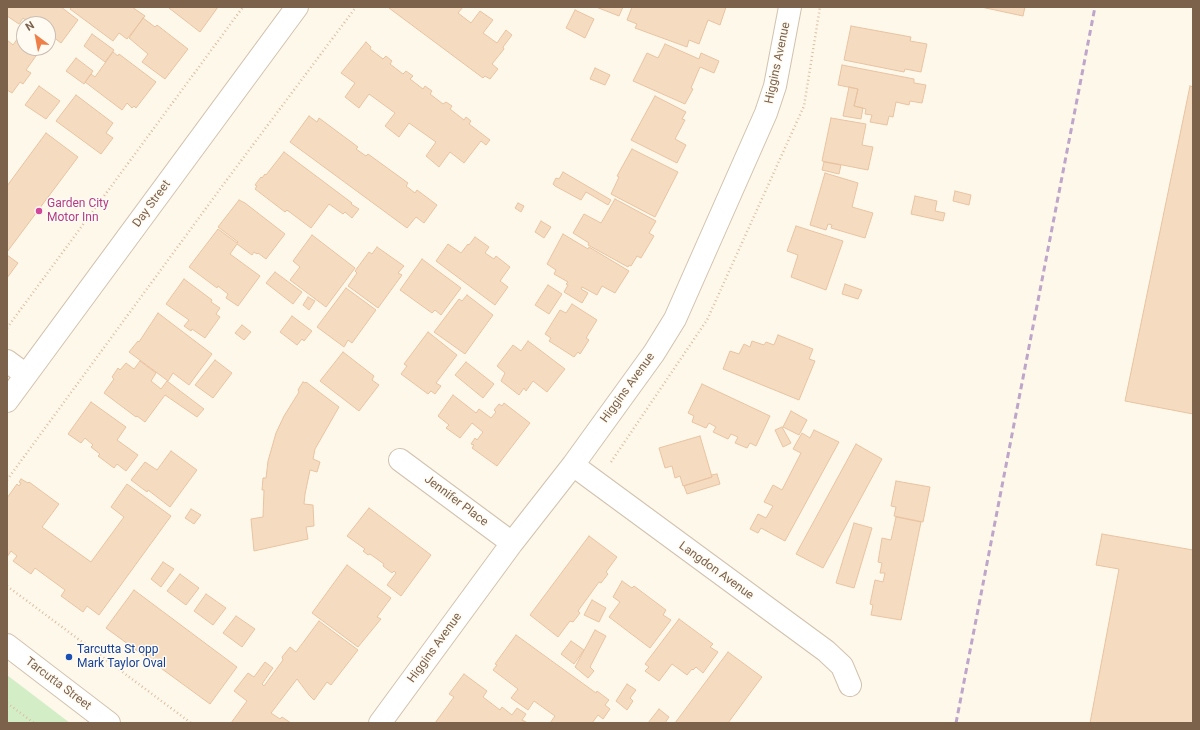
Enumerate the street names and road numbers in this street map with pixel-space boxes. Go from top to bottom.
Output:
street label: Higgins Avenue [762,21,794,105]
street label: Day Street [130,178,174,230]
street label: Higgins Avenue [598,350,658,426]
street label: Jennifer Place [421,472,491,530]
street label: Langdon Avenue [676,539,756,603]
street label: Higgins Avenue [405,610,465,686]
street label: Tarcutta Street [22,655,94,713]

